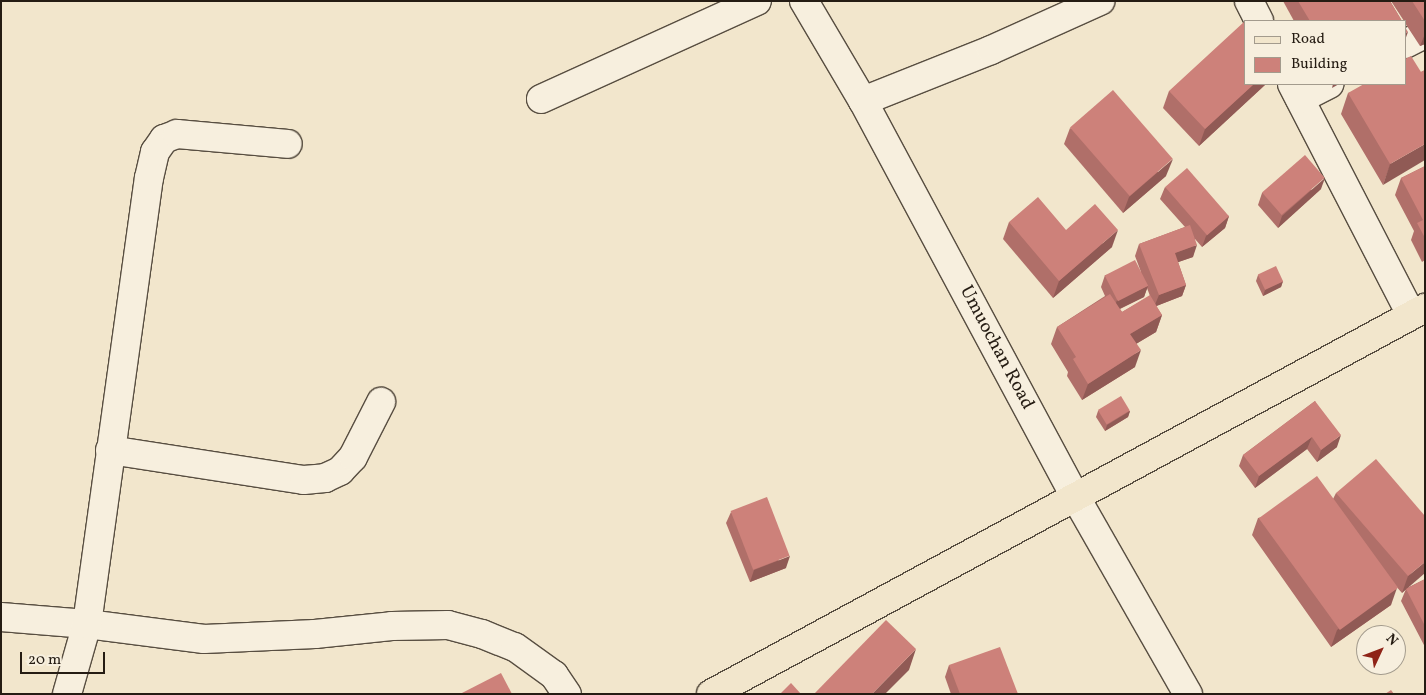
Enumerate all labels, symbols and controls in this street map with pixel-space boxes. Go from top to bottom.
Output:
legend [1244,20,1406,85]
text: Road [1291,29,1325,50]
text: Building [1291,54,1347,75]
street label: Umuochan Road [954,282,1038,414]
north arrow [1356,625,1406,675]
text: N [1381,630,1402,650]
scale bar [22,642,108,674]
text: 20 m [28,650,61,671]

